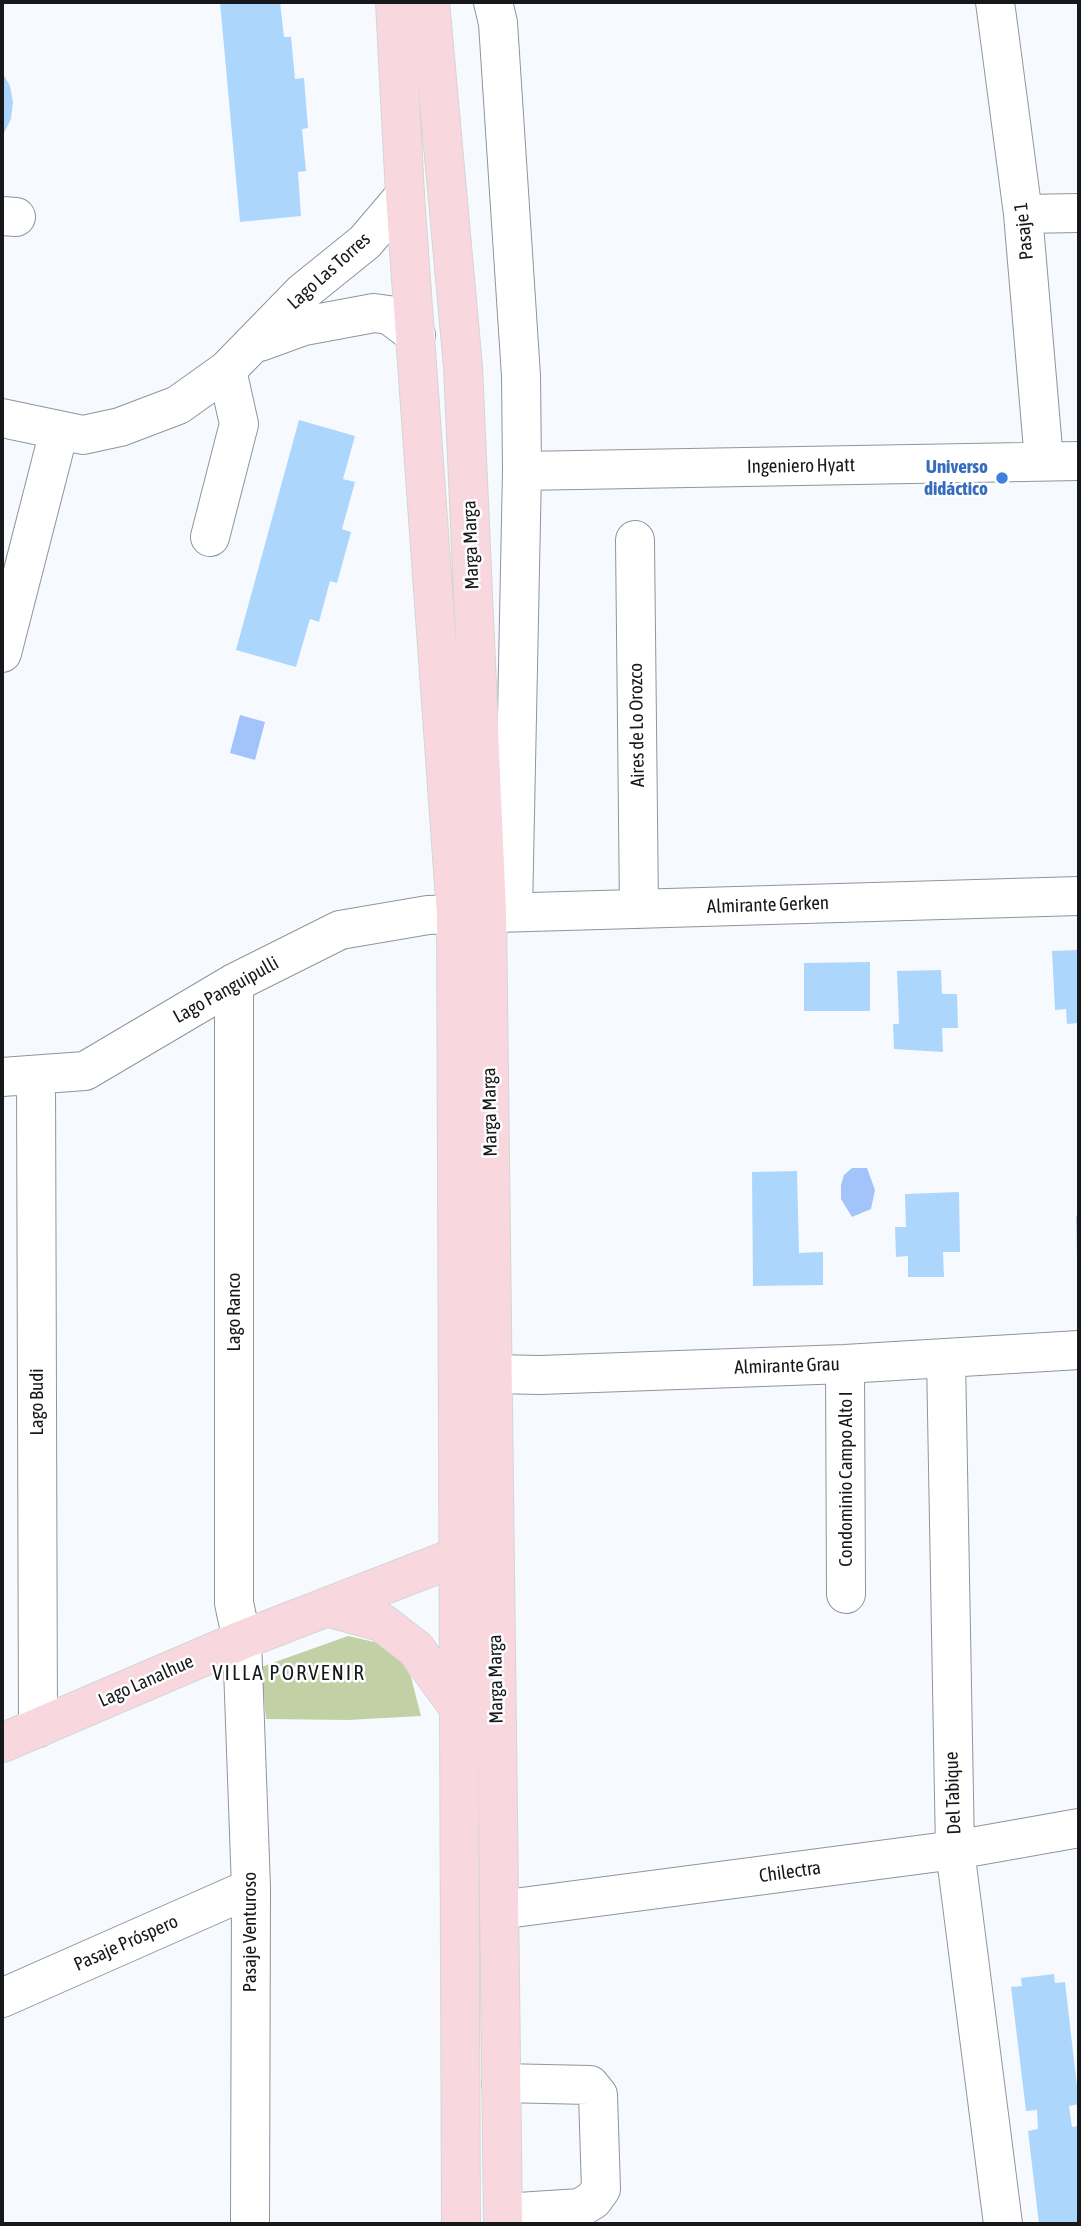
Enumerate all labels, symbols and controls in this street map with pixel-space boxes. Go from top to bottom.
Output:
street label: Pasaje 1 [1010,201,1038,261]
street label: Lago Las Torres [283,228,375,314]
street label: Ingeniero Hyatt [747,454,855,478]
place label: Universo didáctico [924,456,988,500]
marker: Universo didáctico [994,470,1010,486]
street label: Marga Marga [458,500,484,590]
street label: Aires de Lo Orozco [625,663,649,787]
street label: Almirante Gerken [706,891,830,919]
street label: Lago Panguipulli [169,952,283,1028]
street label: Marga Marga [478,1067,502,1157]
street label: Lago Ranco [223,1272,245,1352]
street label: Almirante Grau [734,1353,840,1379]
street label: Lago Budi [26,1368,48,1436]
street label: Condominio Campo Alto I [835,1391,857,1567]
street label: Marga Marga [484,1634,508,1724]
street label: Lago Lanalhue [95,1650,197,1712]
district label: VILLA PORVENIR [214,1660,364,1686]
street label: Del Tabique [940,1751,966,1835]
street label: Chilectra [758,1856,822,1888]
street label: Pasaje Venturoso [239,1872,261,1992]
street label: Pasaje Próspero [70,1910,182,1976]

